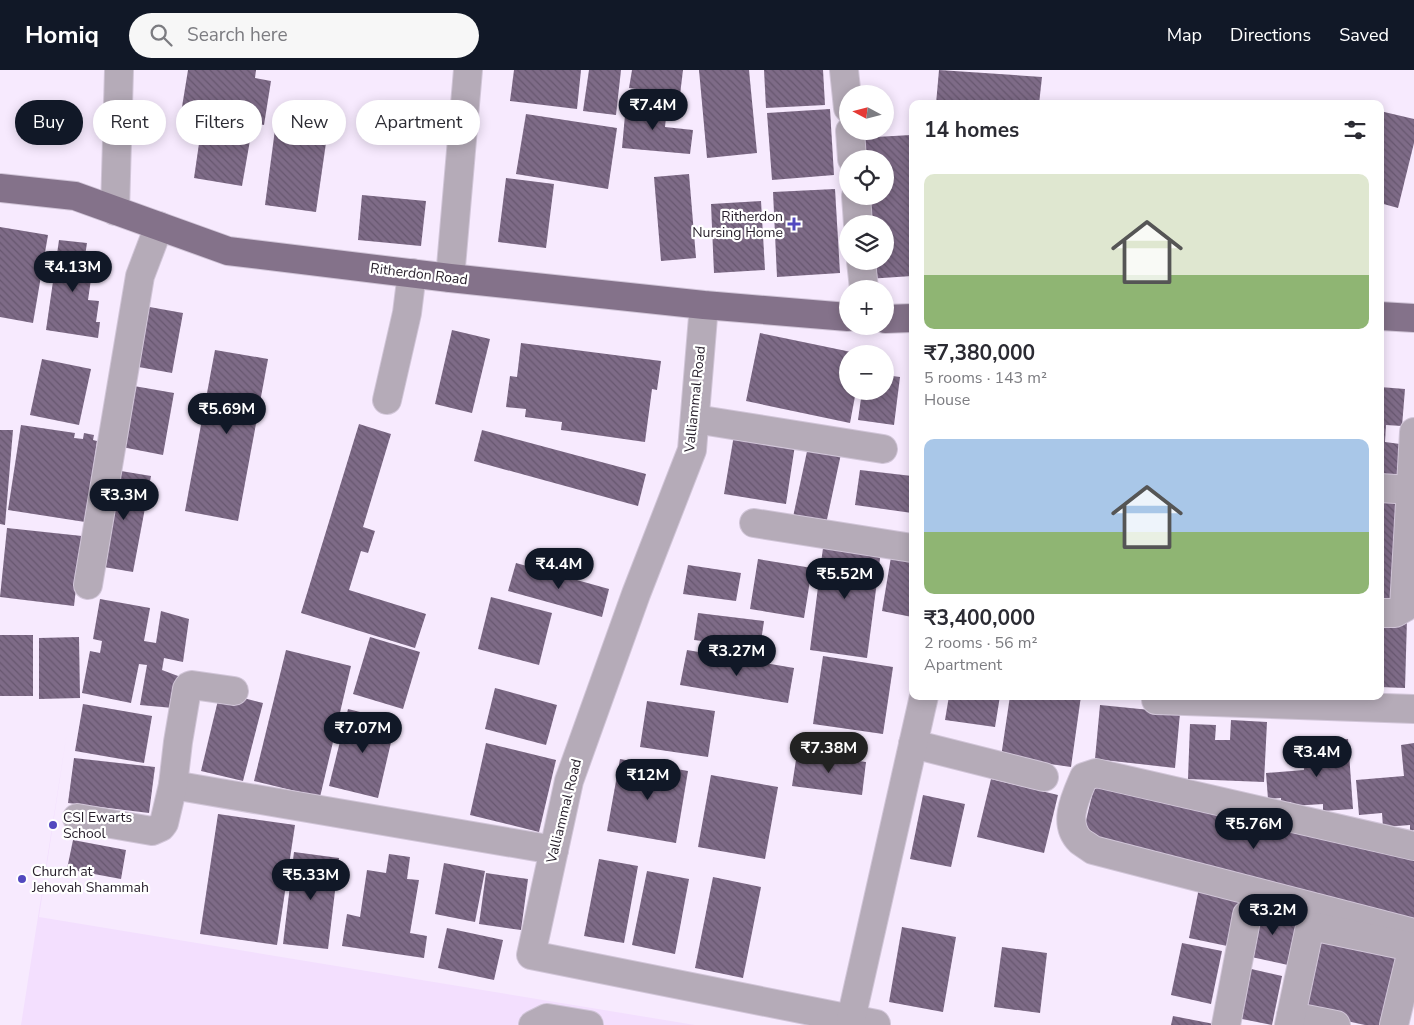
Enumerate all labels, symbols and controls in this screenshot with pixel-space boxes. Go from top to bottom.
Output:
search box [129,13,479,58]
text: Homiq [25,19,99,51]
icon: search [147,21,175,49]
text: Search here [187,22,288,48]
text: Map [1167,23,1202,47]
text: Directions [1230,23,1311,47]
text: Saved [1339,23,1389,47]
north arrow [839,85,894,140]
map controls [839,85,894,400]
pin: ₹7.4M [618,88,688,131]
text: ₹7.4M [630,94,676,116]
chip: Buy [15,100,83,145]
chip: Rent [93,100,166,145]
chip: Filters [176,100,262,145]
chip: New [272,100,346,145]
chip: Apartment [356,100,480,145]
text: 14 homes [924,116,1019,144]
icon: filters [1341,116,1369,144]
button: locate [839,150,894,205]
place label: Ritherdon Nursing Home [692,207,783,242]
icon: home [1102,207,1192,297]
button: layers [839,215,894,270]
marker: Ritherdon Nursing Home [787,217,801,231]
pin: ₹4.13M [32,250,114,293]
text: ₹4.13M [45,256,101,278]
street label: Ritherdon Road [369,259,469,289]
button: + [839,280,894,335]
text: ₹7,380,000 [924,339,1035,367]
street label: Valliammal Road [680,345,710,454]
button: − [839,345,894,400]
text: 5 rooms · 143 m² [924,367,1047,389]
text: House [924,389,970,411]
pin: ₹5.69M [186,392,268,435]
text: ₹5.69M [199,398,255,420]
icon: home [1102,472,1192,562]
pin: ₹3.3M [89,478,159,521]
text: ₹3.3M [101,484,147,506]
pin: ₹4.4M [524,548,594,590]
text: ₹4.4M [536,553,582,575]
pin: ₹5.52M [804,558,886,600]
text: ₹5.52M [817,563,873,585]
text: ₹3,400,000 [924,604,1035,632]
text: 2 rooms · 56 m² [924,632,1037,654]
pin: ₹3.27M [696,634,778,677]
text: ₹3.27M [709,640,765,662]
text: Apartment [924,654,1002,676]
pin: ₹7.07M [322,712,404,754]
text: ₹7.07M [335,717,391,739]
pin: ₹7.38M [788,732,870,774]
pin: ₹3.4M [1282,736,1352,778]
text: ₹7.38M [801,737,857,759]
text: ₹3.4M [1294,741,1340,763]
street label: Valliammal Road [542,757,586,866]
pin: ₹12M [618,758,678,801]
text: ₹12M [627,764,669,786]
place label: CSI Ewarts School [63,808,132,843]
pin: ₹5.76M [1213,808,1295,850]
text: ₹5.76M [1226,813,1282,835]
marker: CSI Ewarts School [47,819,59,831]
pin: ₹5.33M [270,858,352,901]
place label: Church at Jehovah Shammah [31,862,149,897]
text: ₹5.33M [283,864,339,886]
marker: Church at Jehovah Shammah [16,873,28,885]
pin: ₹3.2M [1238,894,1308,936]
text: ₹3.2M [1250,899,1296,921]

